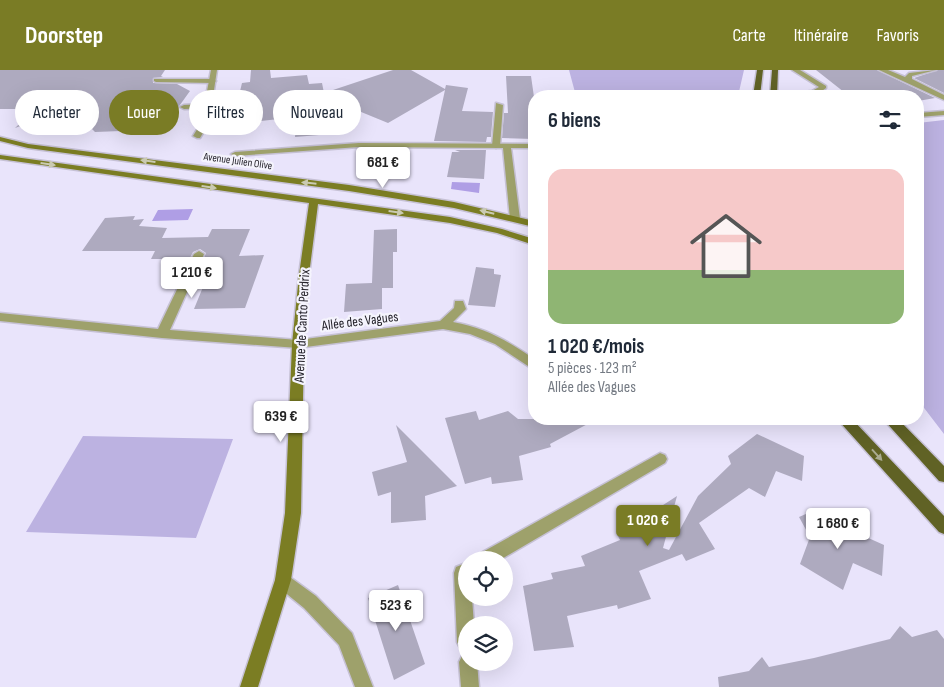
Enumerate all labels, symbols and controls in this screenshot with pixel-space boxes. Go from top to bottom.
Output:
text: Doorstep [25,21,103,50]
text: Carte [732,25,766,46]
text: Itinéraire [794,25,848,46]
text: Favoris [876,25,919,46]
chip: Acheter [15,90,99,135]
chip: Louer [109,90,179,135]
chip: Filtres [189,90,263,135]
chip: Nouveau [273,90,361,135]
icon: filters [876,106,904,134]
text: 6 biens [548,108,601,133]
pin: 681 € [348,146,418,189]
street label: Avenue Julien Olive [202,150,273,172]
text: 681 € [367,153,399,172]
one-way arrow [140,157,156,165]
one-way arrow [41,160,57,168]
one-way arrow [301,179,317,187]
one-way arrow [201,183,217,191]
icon: home [681,201,771,291]
one-way arrow [389,208,405,216]
one-way arrow [479,208,494,216]
pin: 1 210 € [146,256,238,299]
text: 1 210 € [172,263,212,282]
street label: Avenue de Canto Perdrix [290,268,313,384]
street label: Allée des Vagues [320,308,399,334]
text: 1 020 €/mois [548,334,644,359]
text: 5 pièces · 123 m² [548,359,637,378]
text: Allée des Vagues [548,378,636,397]
pin: 639 € [246,400,316,443]
text: 639 € [265,407,297,426]
one-way arrow [871,448,883,460]
pin: 1 020 € [602,504,694,547]
pin: 1 680 € [792,508,884,550]
text: 1 020 € [627,511,669,530]
text: 1 680 € [817,514,859,533]
map controls [458,551,513,671]
button: locate [458,551,513,606]
pin: 523 € [361,590,431,632]
text: 523 € [380,596,412,615]
button: layers [458,616,513,671]

